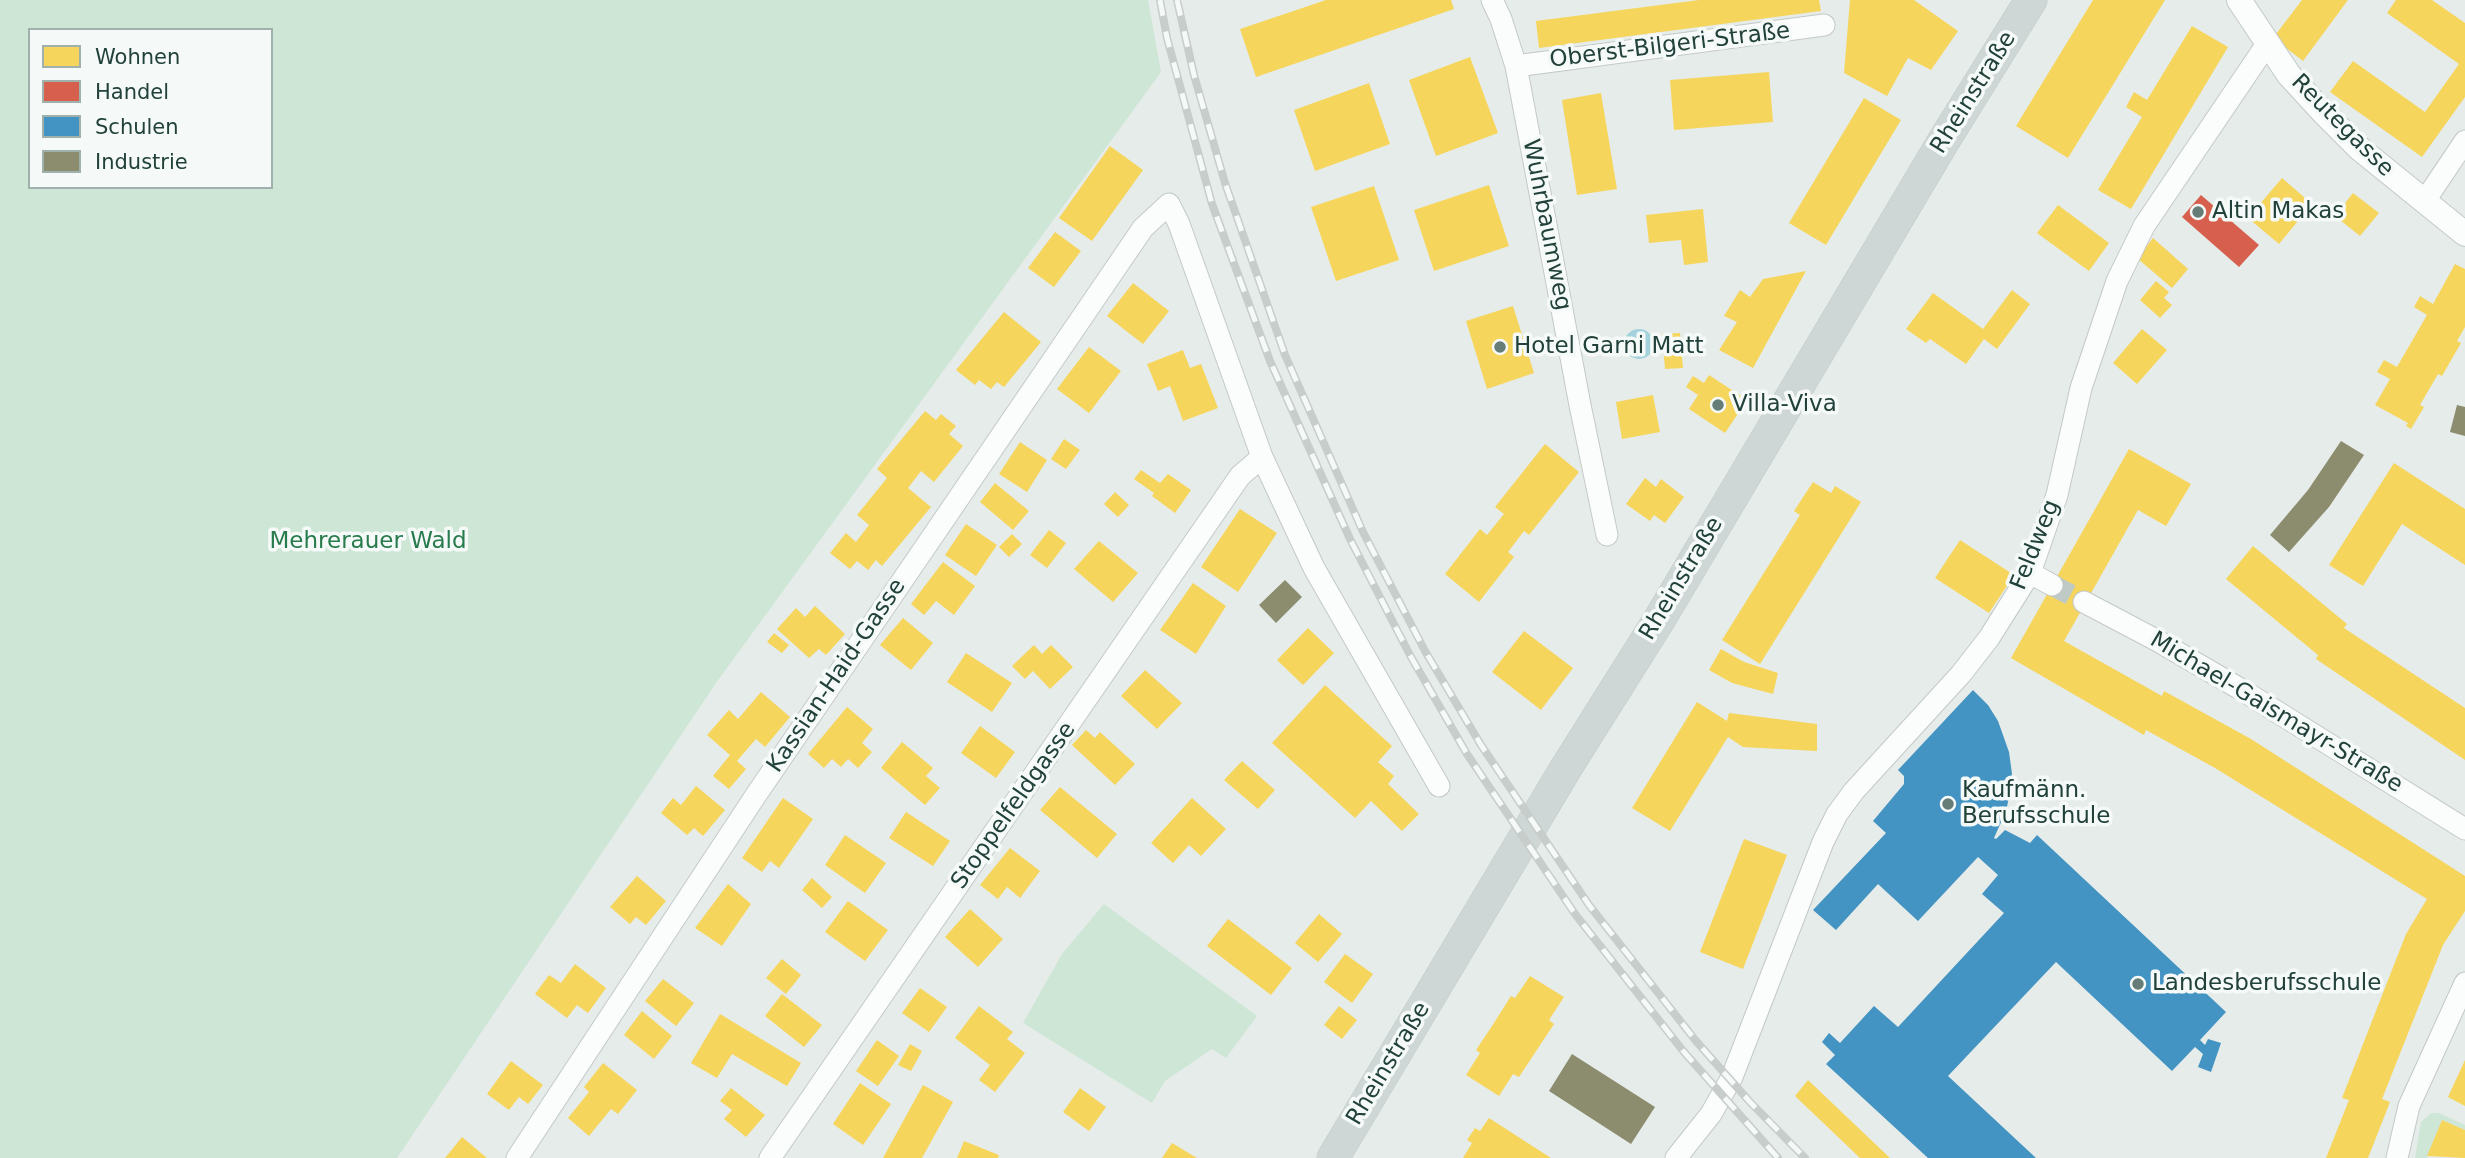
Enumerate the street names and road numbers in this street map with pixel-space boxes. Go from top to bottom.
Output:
street label: Oberst-Bilgeri-Straße [1548,18,1792,74]
street label: Rheinstraße [1926,27,2022,159]
street label: Reutegasse [2285,69,2399,183]
street label: Wuhrbaumweg [1516,137,1576,313]
street label: Feldweg [2005,496,2067,594]
street label: Rheinstraße [1634,512,1730,646]
street label: Kassian-Haid-Gasse [762,574,912,778]
street label: Michael-Gaismayr-Straße [2145,627,2407,799]
street label: Stoppelfeldgasse [946,717,1082,895]
street label: Rheinstraße [1341,997,1437,1131]

